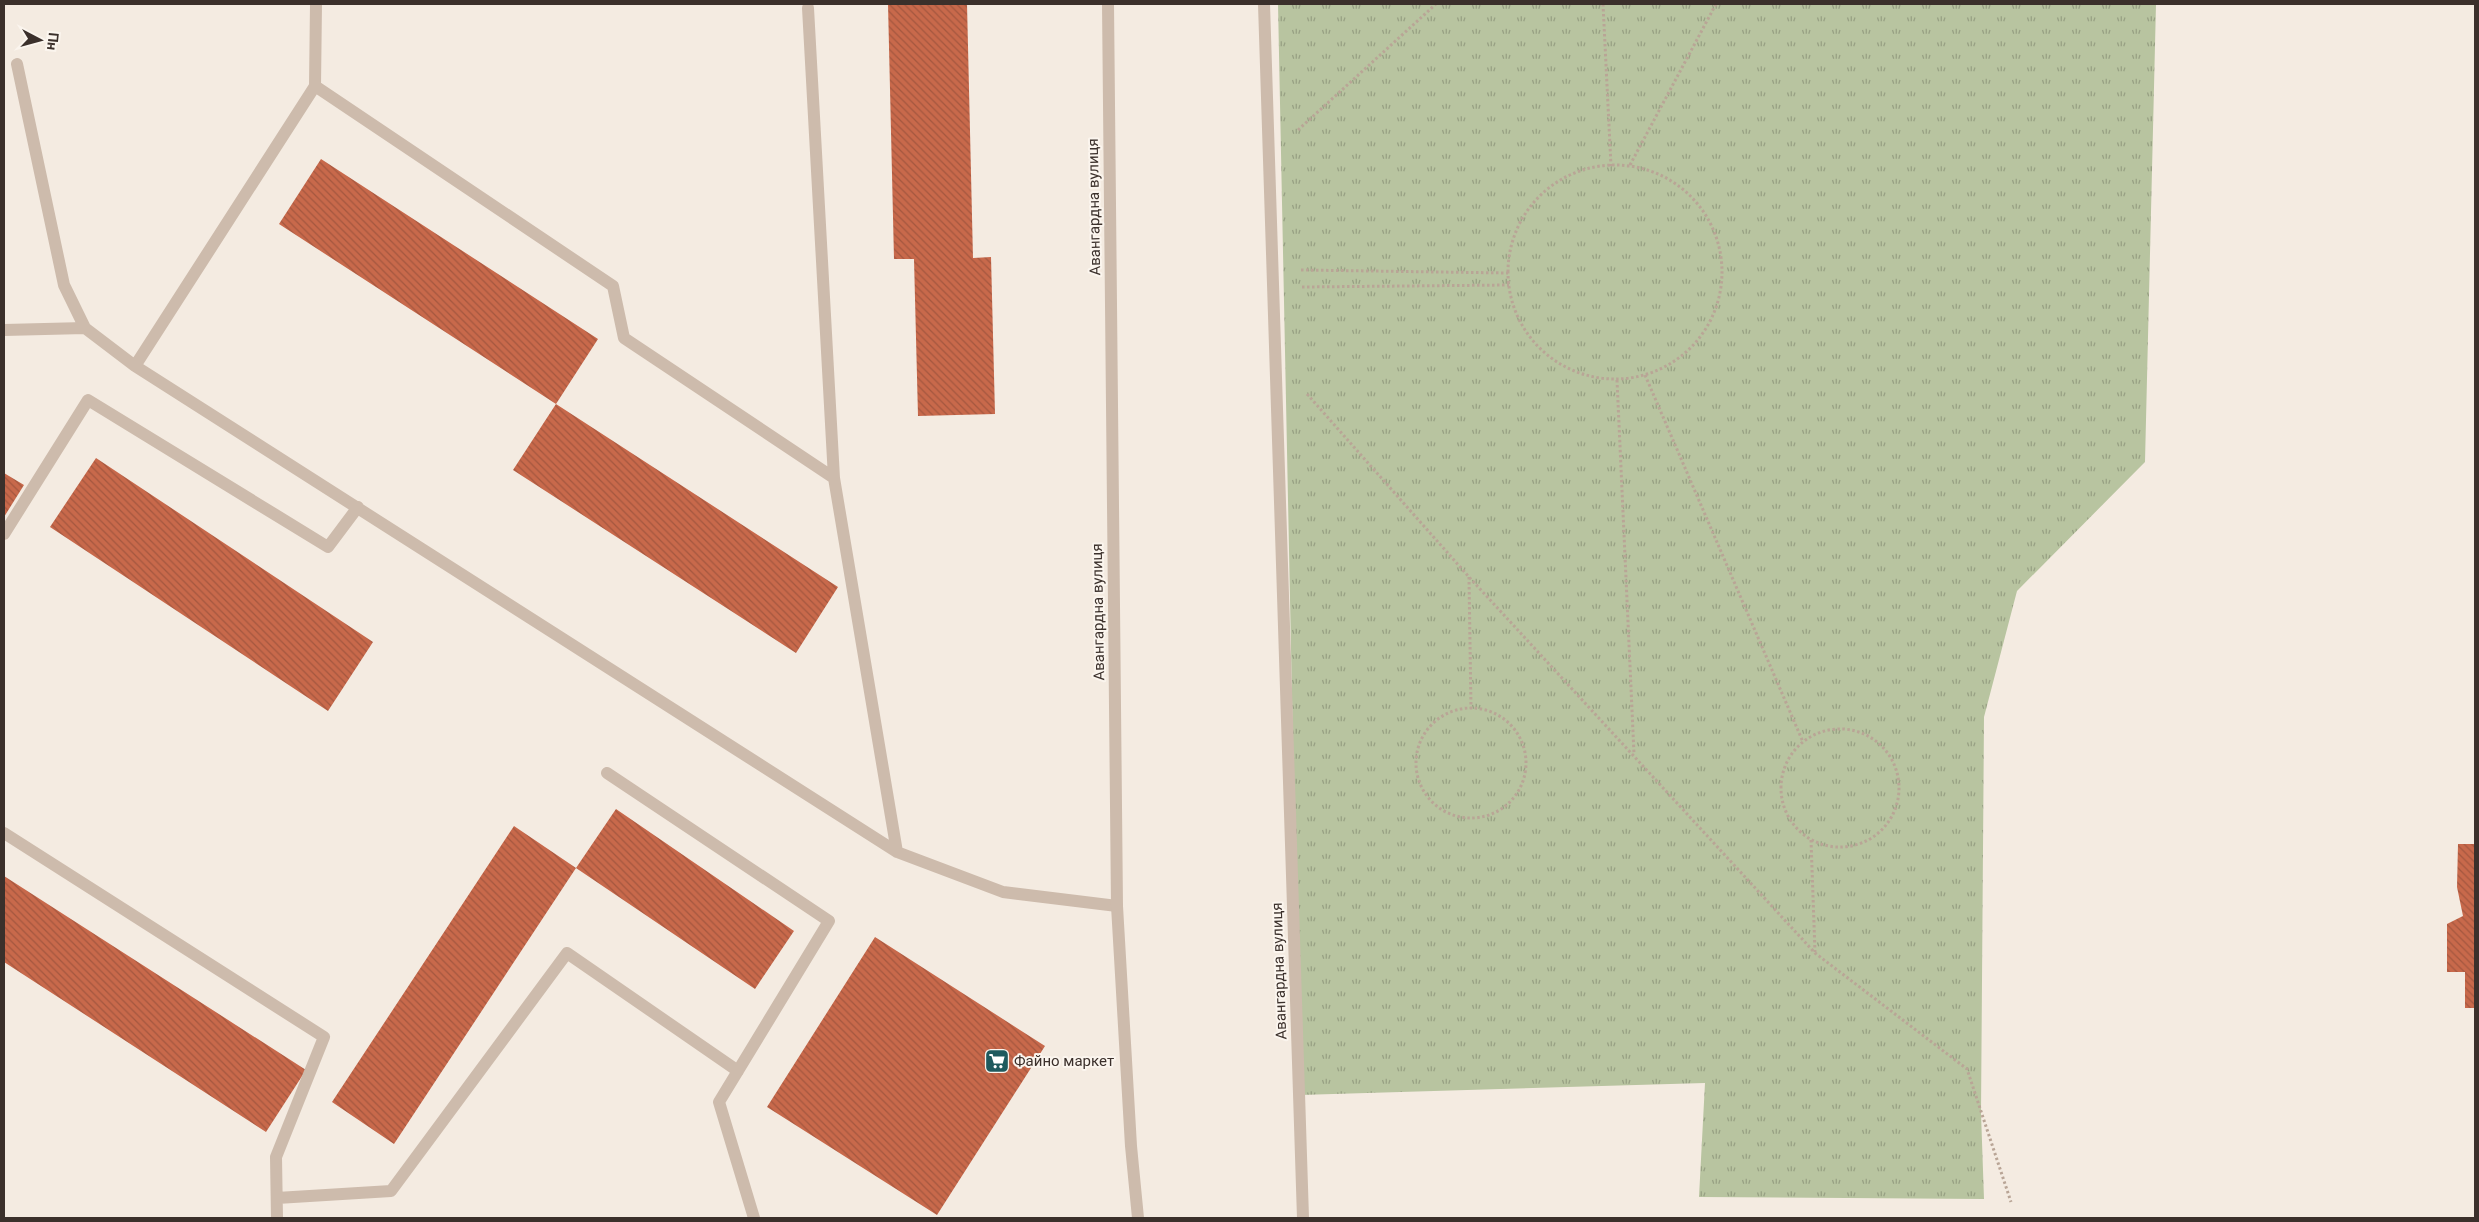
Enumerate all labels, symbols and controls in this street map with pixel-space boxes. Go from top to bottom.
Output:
north arrow [15,15,65,65]
text: Пн [44,32,62,51]
street label: Авангардна вулиця [1084,138,1104,276]
street label: Авангардна вулиця [1088,543,1108,681]
street label: Авангардна вулиця [1268,902,1290,1040]
supermarket icon: Файно маркет [984,1048,1010,1074]
place label: Файно маркет [1014,1052,1114,1070]

